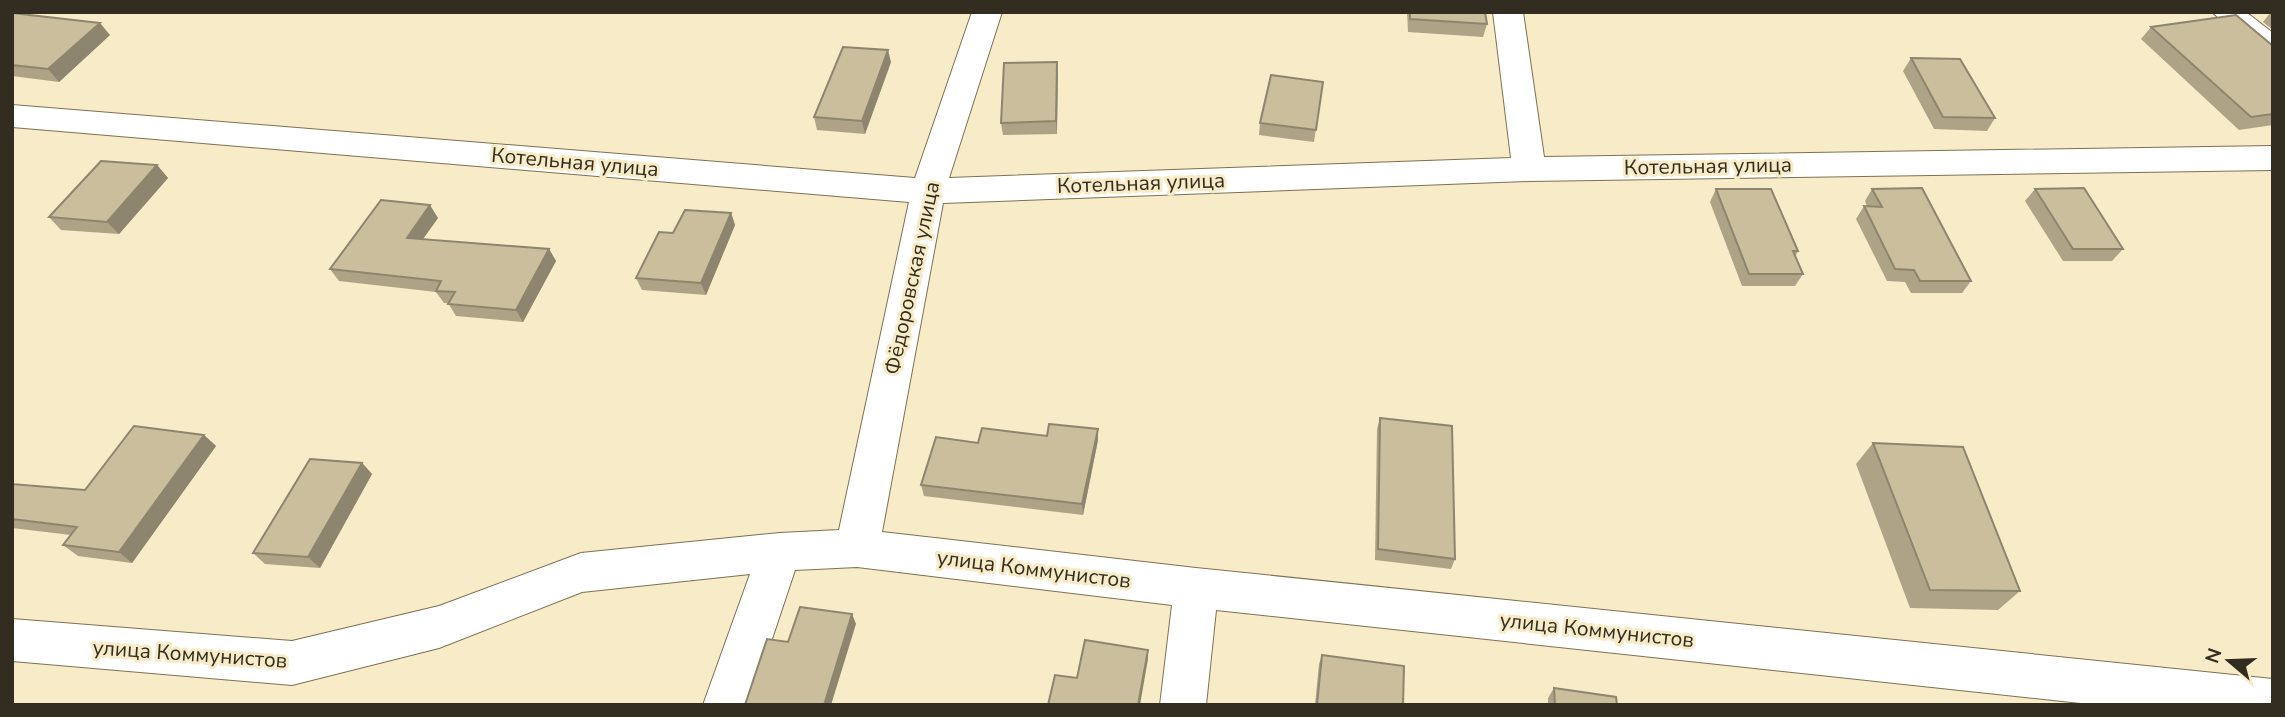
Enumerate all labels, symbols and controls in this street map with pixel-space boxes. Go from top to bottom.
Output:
street label: Котельная улица [490,141,660,183]
street label: Котельная улица [1624,151,1792,181]
street label: Котельная улица [1056,166,1226,200]
street label: Фёдоровская улица [878,179,946,377]
street label: улица Коммунистов [935,543,1133,595]
street label: улица Коммунистов [1499,606,1695,654]
north arrow [2194,626,2264,696]
street label: улица Коммунистов [92,633,288,675]
text: N [2199,645,2228,667]

